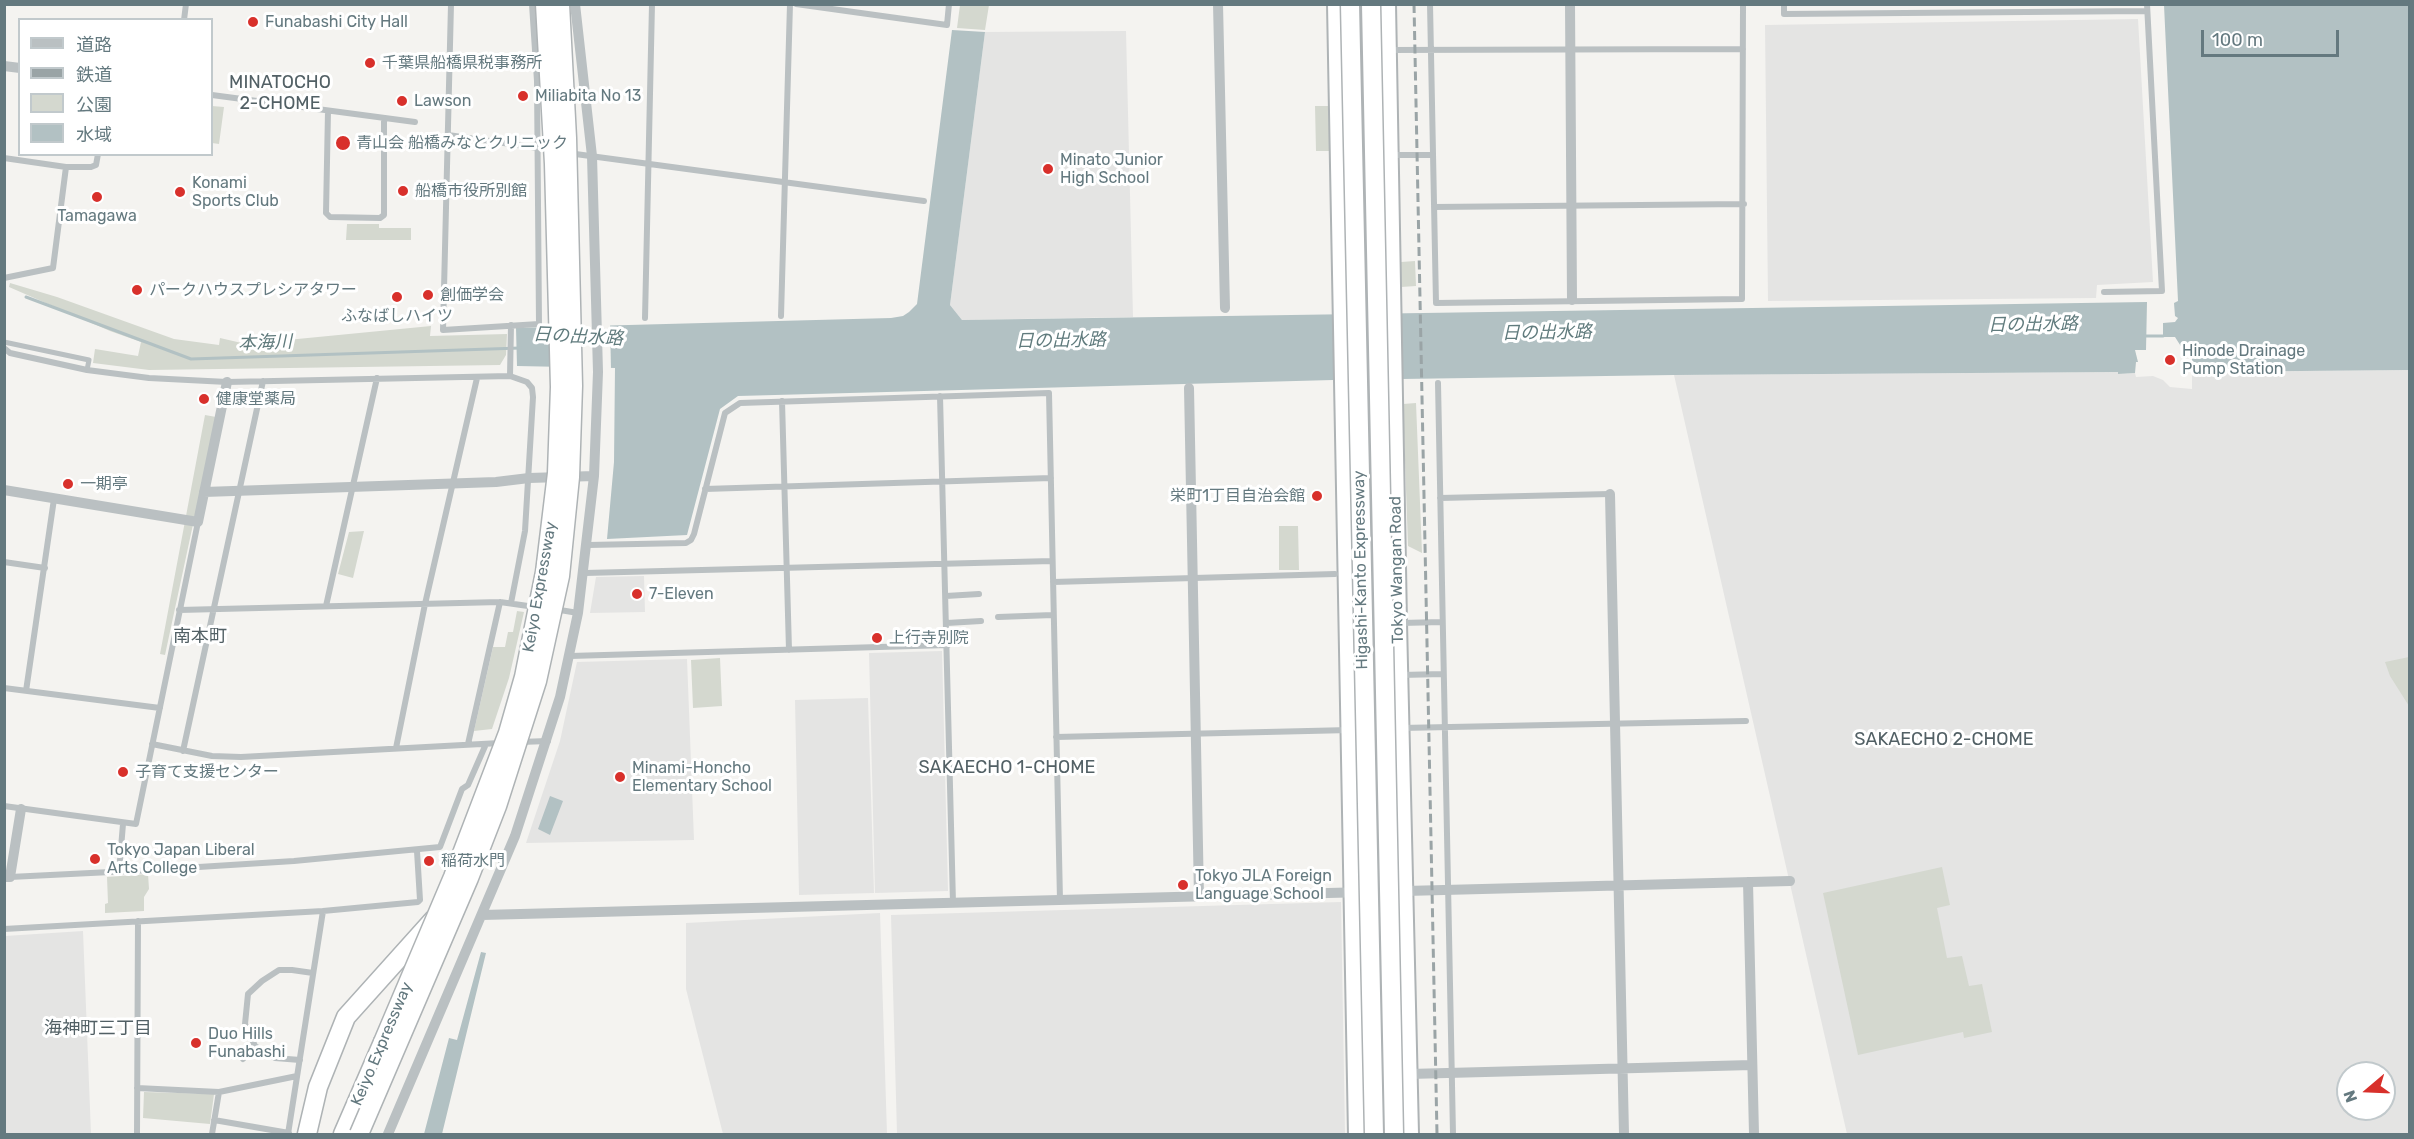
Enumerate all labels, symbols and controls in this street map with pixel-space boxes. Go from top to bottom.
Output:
place label: Funabashi City Hall [265,12,408,32]
marker: Funabashi City Hall [246,15,260,29]
legend [18,18,213,156]
scale bar [2204,18,2342,56]
text: 100 m [2212,29,2263,51]
text: 道路 [76,34,112,56]
place label: 千葉県船橋県税事務所 [382,53,542,73]
marker: 千葉県船橋県税事務所 [363,56,377,70]
text: 鉄道 [76,64,112,86]
district label: MINATOCHO 2-CHOME [222,72,338,115]
place label: Miliabita No 13 [535,86,641,106]
marker: Miliabita No 13 [516,89,530,103]
place label: Lawson [414,91,471,111]
text: 公園 [76,94,112,116]
marker: Lawson [395,94,409,108]
text: 水域 [76,124,112,146]
place label: 青山会 船橋みなとクリニック [356,133,568,153]
marker: 青山会 船橋みなとクリニック [334,134,352,152]
place label: Minato Junior High School [1060,150,1163,188]
marker: Minato Junior High School [1041,162,1055,176]
place label: Konami Sports Club [192,173,279,211]
place label: 船橋市役所別館 [415,181,527,201]
marker: 船橋市役所別館 [396,184,410,198]
marker: Konami Sports Club [173,185,187,199]
marker: Tamagawa [90,190,104,204]
place label: Tamagawa [57,206,137,226]
place label: パークハウスプレシアタワー [149,280,357,300]
marker: パークハウスプレシアタワー [130,283,144,297]
place label: 創価学会 [440,285,504,305]
marker: 創価学会 [421,288,435,302]
marker: ふなばしハイツ [390,290,404,304]
place label: ふなばしハイツ [341,306,453,326]
water label: 日の出水路 [1988,313,2078,337]
water label: 日の出水路 [1502,321,1592,345]
water label: 日の出水路 [532,324,624,350]
water label: 日の出水路 [1016,329,1106,353]
water label: 本海川 [238,331,292,355]
place label: Hinode Drainage Pump Station [2182,341,2305,379]
marker: Hinode Drainage Pump Station [2163,353,2177,367]
place label: 健康堂薬局 [216,389,296,409]
marker: 健康堂薬局 [197,392,211,406]
street label: Higashi-Kanto Expressway [1350,470,1372,670]
place label: 一期亭 [80,474,128,494]
marker: 一期亭 [61,477,75,491]
place label: 栄町1丁目自治会館 [1170,486,1305,506]
marker: 栄町1丁目自治会館 [1310,489,1324,503]
street label: Tokyo Wangan Road [1386,496,1408,644]
street label: Keiyo Expressway [519,520,561,654]
place label: 7-Eleven [649,584,714,604]
marker: 7-Eleven [630,587,644,601]
district label: 南本町 [173,626,227,648]
place label: 上行寺別院 [889,628,969,648]
marker: 上行寺別院 [870,631,884,645]
district label: SAKAECHO 2-CHOME [1842,729,2046,751]
district label: SAKAECHO 1-CHOME [907,757,1107,779]
place label: Minami-Honcho Elementary School [632,758,772,796]
place label: 子育て支援センター [135,762,279,782]
marker: 子育て支援センター [116,765,130,779]
marker: Minami-Honcho Elementary School [613,770,627,784]
place label: Tokyo Japan Liberal Arts College [107,840,255,878]
place label: 稲荷水門 [441,851,505,871]
marker: Tokyo Japan Liberal Arts College [88,852,102,866]
marker: 稲荷水門 [422,854,436,868]
place label: Tokyo JLA Foreign Language School [1195,866,1332,904]
marker: Tokyo JLA Foreign Language School [1176,878,1190,892]
street label: Keiyo Expressway [347,979,417,1109]
district label: 海神町三丁目 [44,1018,152,1040]
place label: Duo Hills Funabashi [208,1024,285,1062]
marker: Duo Hills Funabashi [189,1036,203,1050]
north arrow [2336,1061,2396,1121]
text: N [2340,1088,2361,1105]

